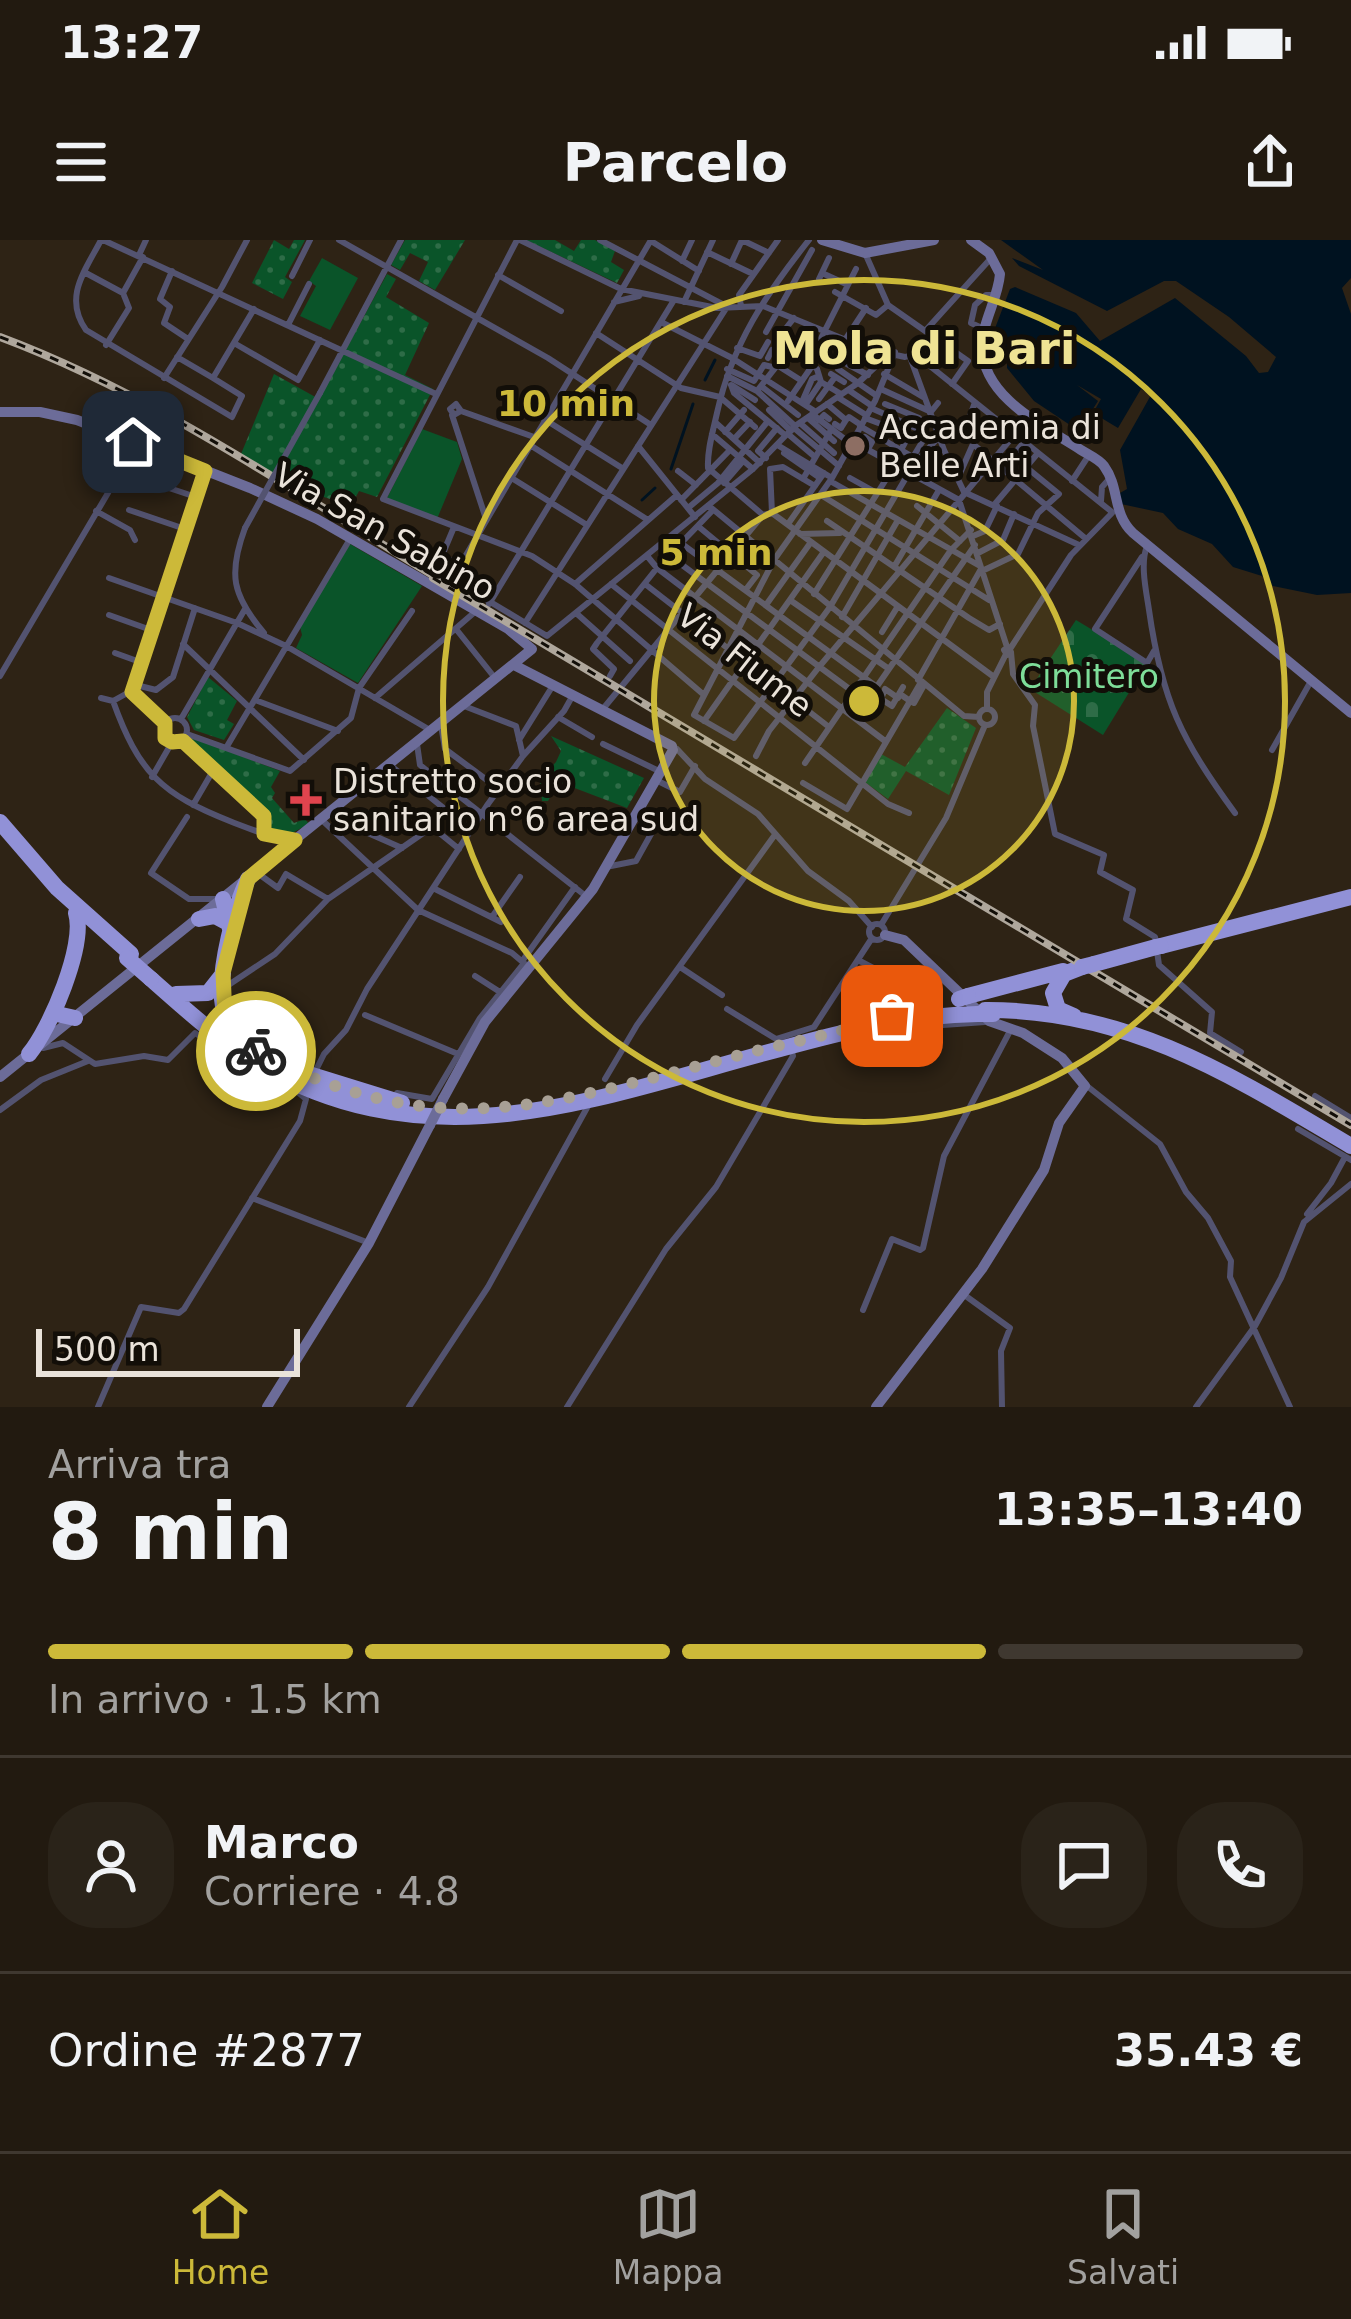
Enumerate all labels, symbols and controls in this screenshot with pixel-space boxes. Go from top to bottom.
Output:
text: 13:27 [60,16,203,69]
icon: menu [48,129,114,195]
icon: share [1237,129,1303,195]
text: Parcelo [563,131,788,194]
district label: Mola di Bari [773,322,1075,375]
text: 10 min [497,383,635,424]
pin [82,391,184,493]
place label: Accademia di Belle Arti [879,408,1101,485]
icon: home [100,409,166,475]
marker: Accademia di Belle Arti [842,433,868,459]
street label: Via San Sabino [267,455,502,608]
text: 5 min [659,532,773,573]
street label: Via Fiume [669,596,820,725]
park label: Cimitero [1019,657,1159,696]
centre of rings [843,680,885,722]
place label: Distretto socio sanitario n°6 area sud [333,762,699,839]
marker: Distretto socio sanitario n°6 area sud [290,784,322,816]
pin [841,965,943,1067]
icon: bag [859,983,925,1049]
courier [196,991,316,1111]
icon: bike [223,1018,289,1084]
scale bar [36,1323,300,1376]
text: 500 m [54,1330,160,1369]
text: Arriva tra [48,1442,232,1487]
text: 13:35–13:40 [994,1483,1303,1536]
text: 8 min [48,1487,293,1577]
text: In arrivo · 1.5 km [48,1677,382,1722]
button: person [48,1802,174,1928]
button: chat [1021,1802,1147,1928]
button: phone [1177,1802,1303,1928]
text: Marco [204,1816,359,1869]
text: Corriere · 4.8 [204,1869,460,1914]
text: Ordine #2877 [48,2024,365,2077]
text: 35.43 € [1114,2024,1303,2077]
tab: Home [172,2181,269,2292]
tab: Mappa [613,2181,724,2292]
tab: Salvati [1067,2181,1179,2292]

